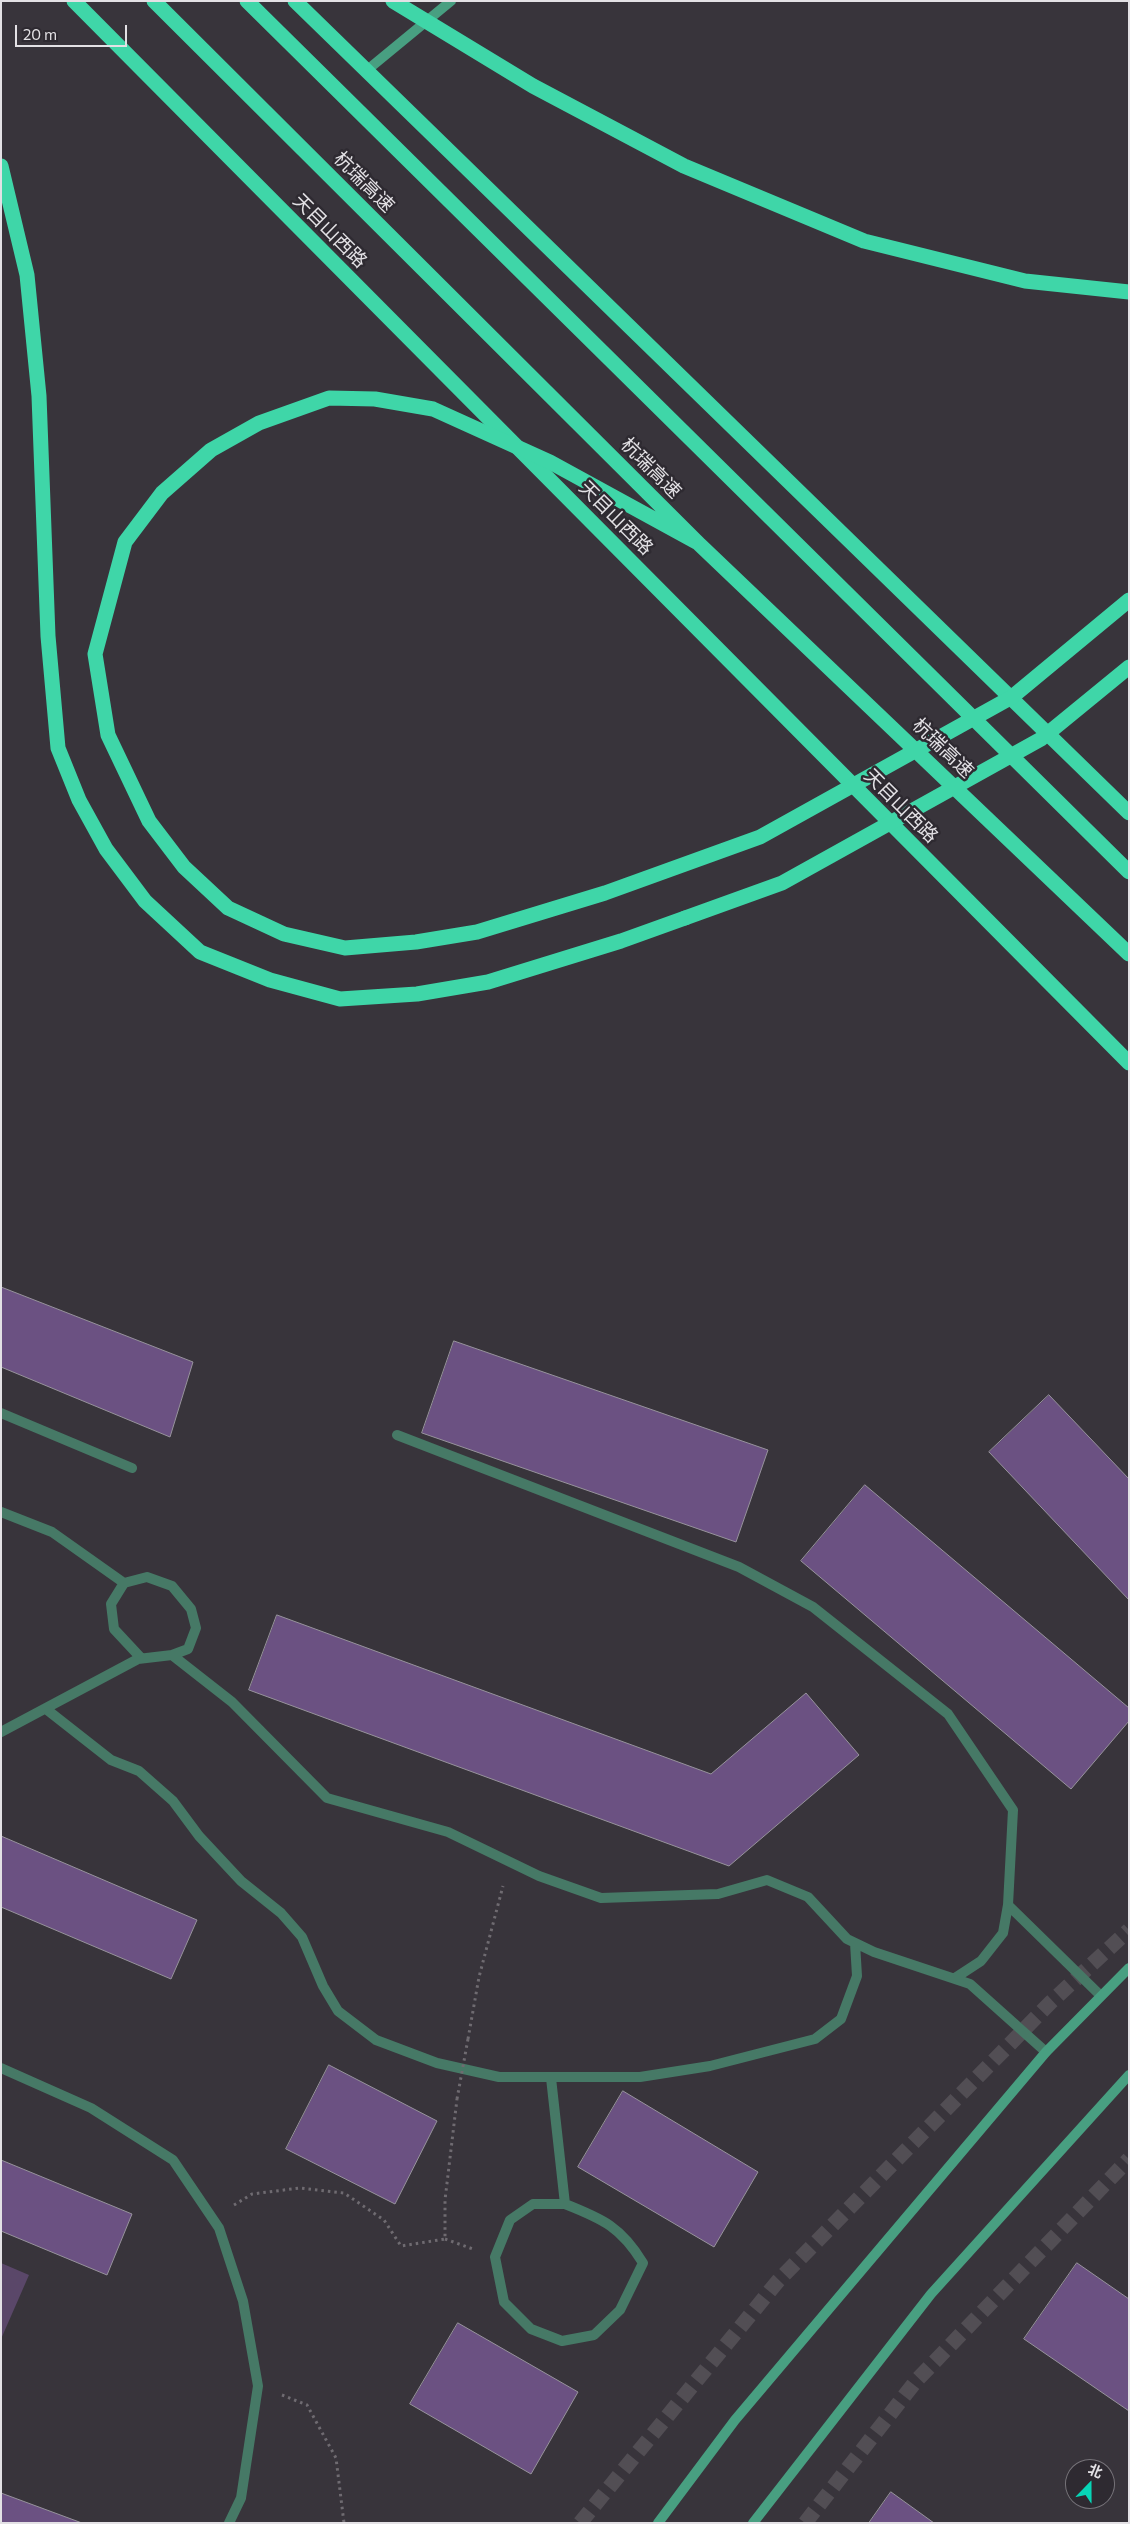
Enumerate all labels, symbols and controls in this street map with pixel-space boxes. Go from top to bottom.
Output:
scale bar [18,15,130,47]
text: 20 m [23,25,57,43]
street label: 杭瑞高速 [329,147,399,217]
street label: 天目山西路 [288,189,372,273]
street label: 杭瑞高速 [616,433,686,503]
street label: 天目山西路 [574,476,658,560]
street label: 杭瑞高速 [908,713,978,783]
street label: 天目山西路 [859,764,943,848]
north arrow [1065,2459,1115,2509]
text: 北 [1086,2460,1105,2481]

